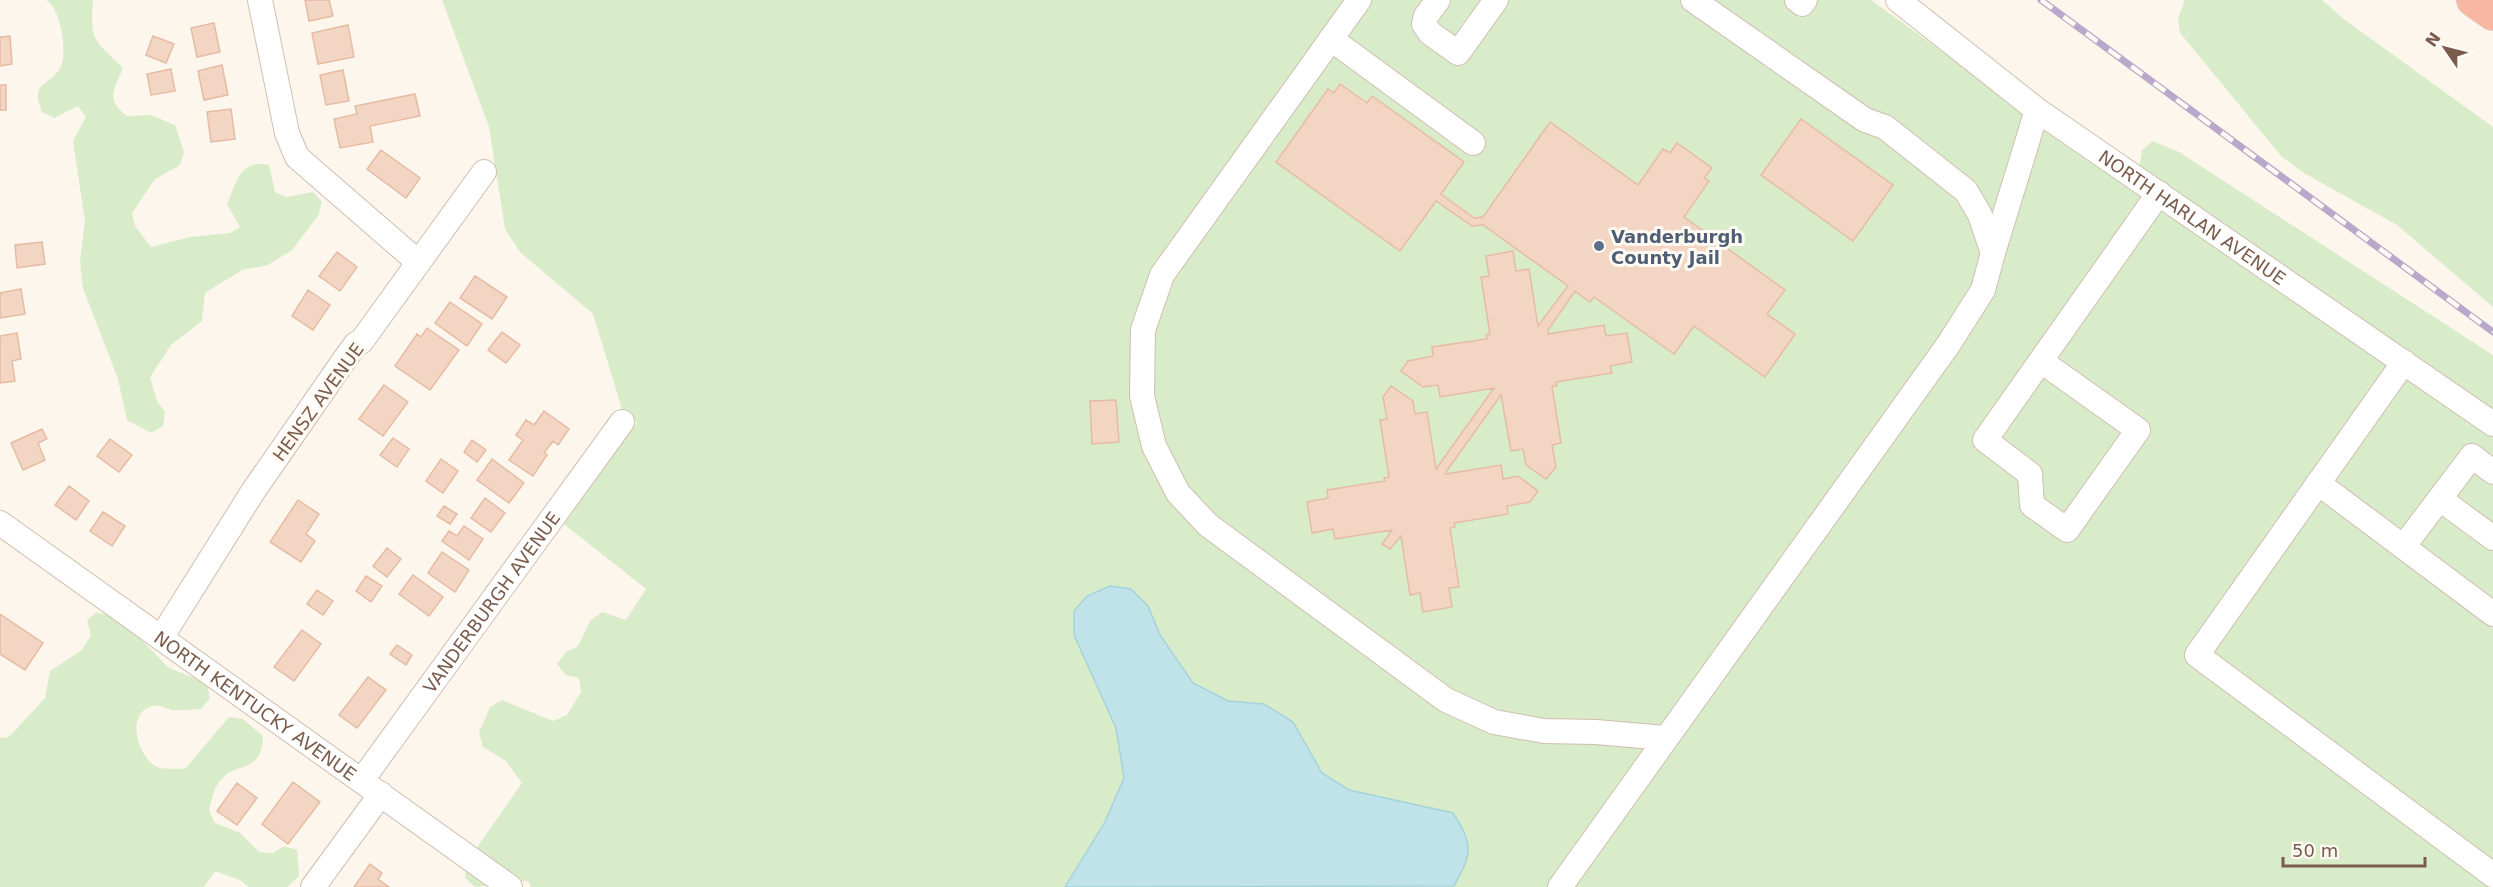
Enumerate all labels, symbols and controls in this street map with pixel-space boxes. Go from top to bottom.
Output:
north arrow [2415,18,2475,78]
text: N [2422,29,2445,51]
street label: NORTH HARLAN AVENUE [2095,145,2290,289]
place label: Vanderburgh County Jail [1611,226,1743,268]
marker: Vanderburgh County Jail [1592,239,1606,253]
street label: HENSZ AVENUE [268,339,368,465]
street label: VANDERBURGH AVENUE [418,507,564,697]
street label: NORTH KENTUCKY AVENUE [150,626,361,785]
scale bar [2283,830,2426,868]
text: 50 m [2292,840,2338,861]

